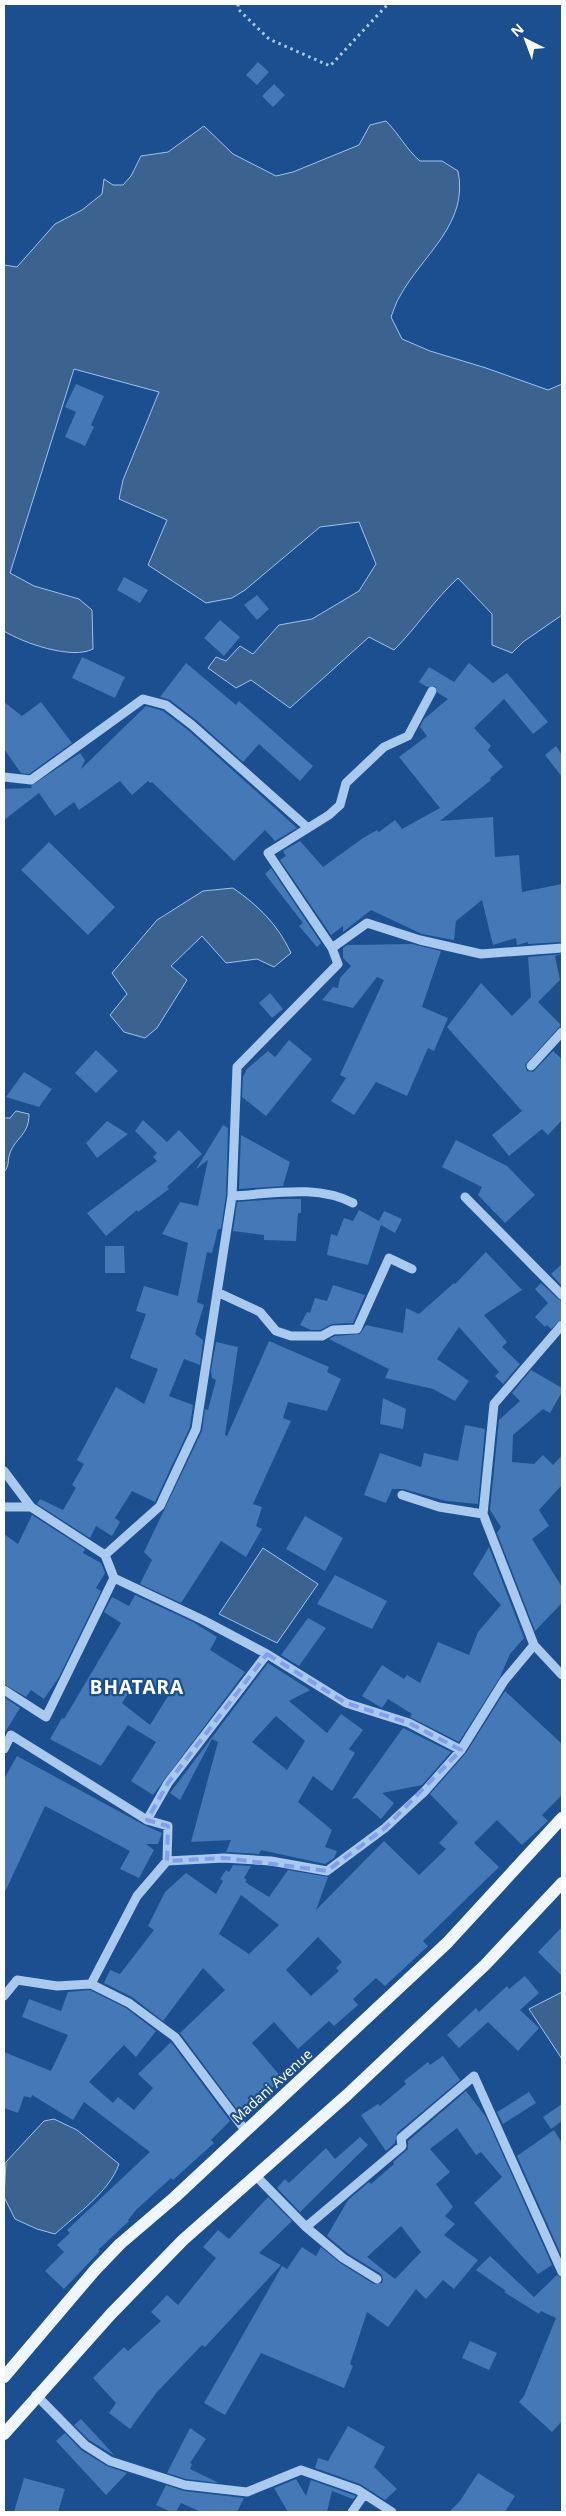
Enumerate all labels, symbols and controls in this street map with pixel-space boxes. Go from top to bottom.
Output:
north arrow [501,15,551,65]
text: N [506,19,528,41]
district label: BHATARA [90,1674,184,1700]
street label: Madani Avenue [227,2044,316,2127]

